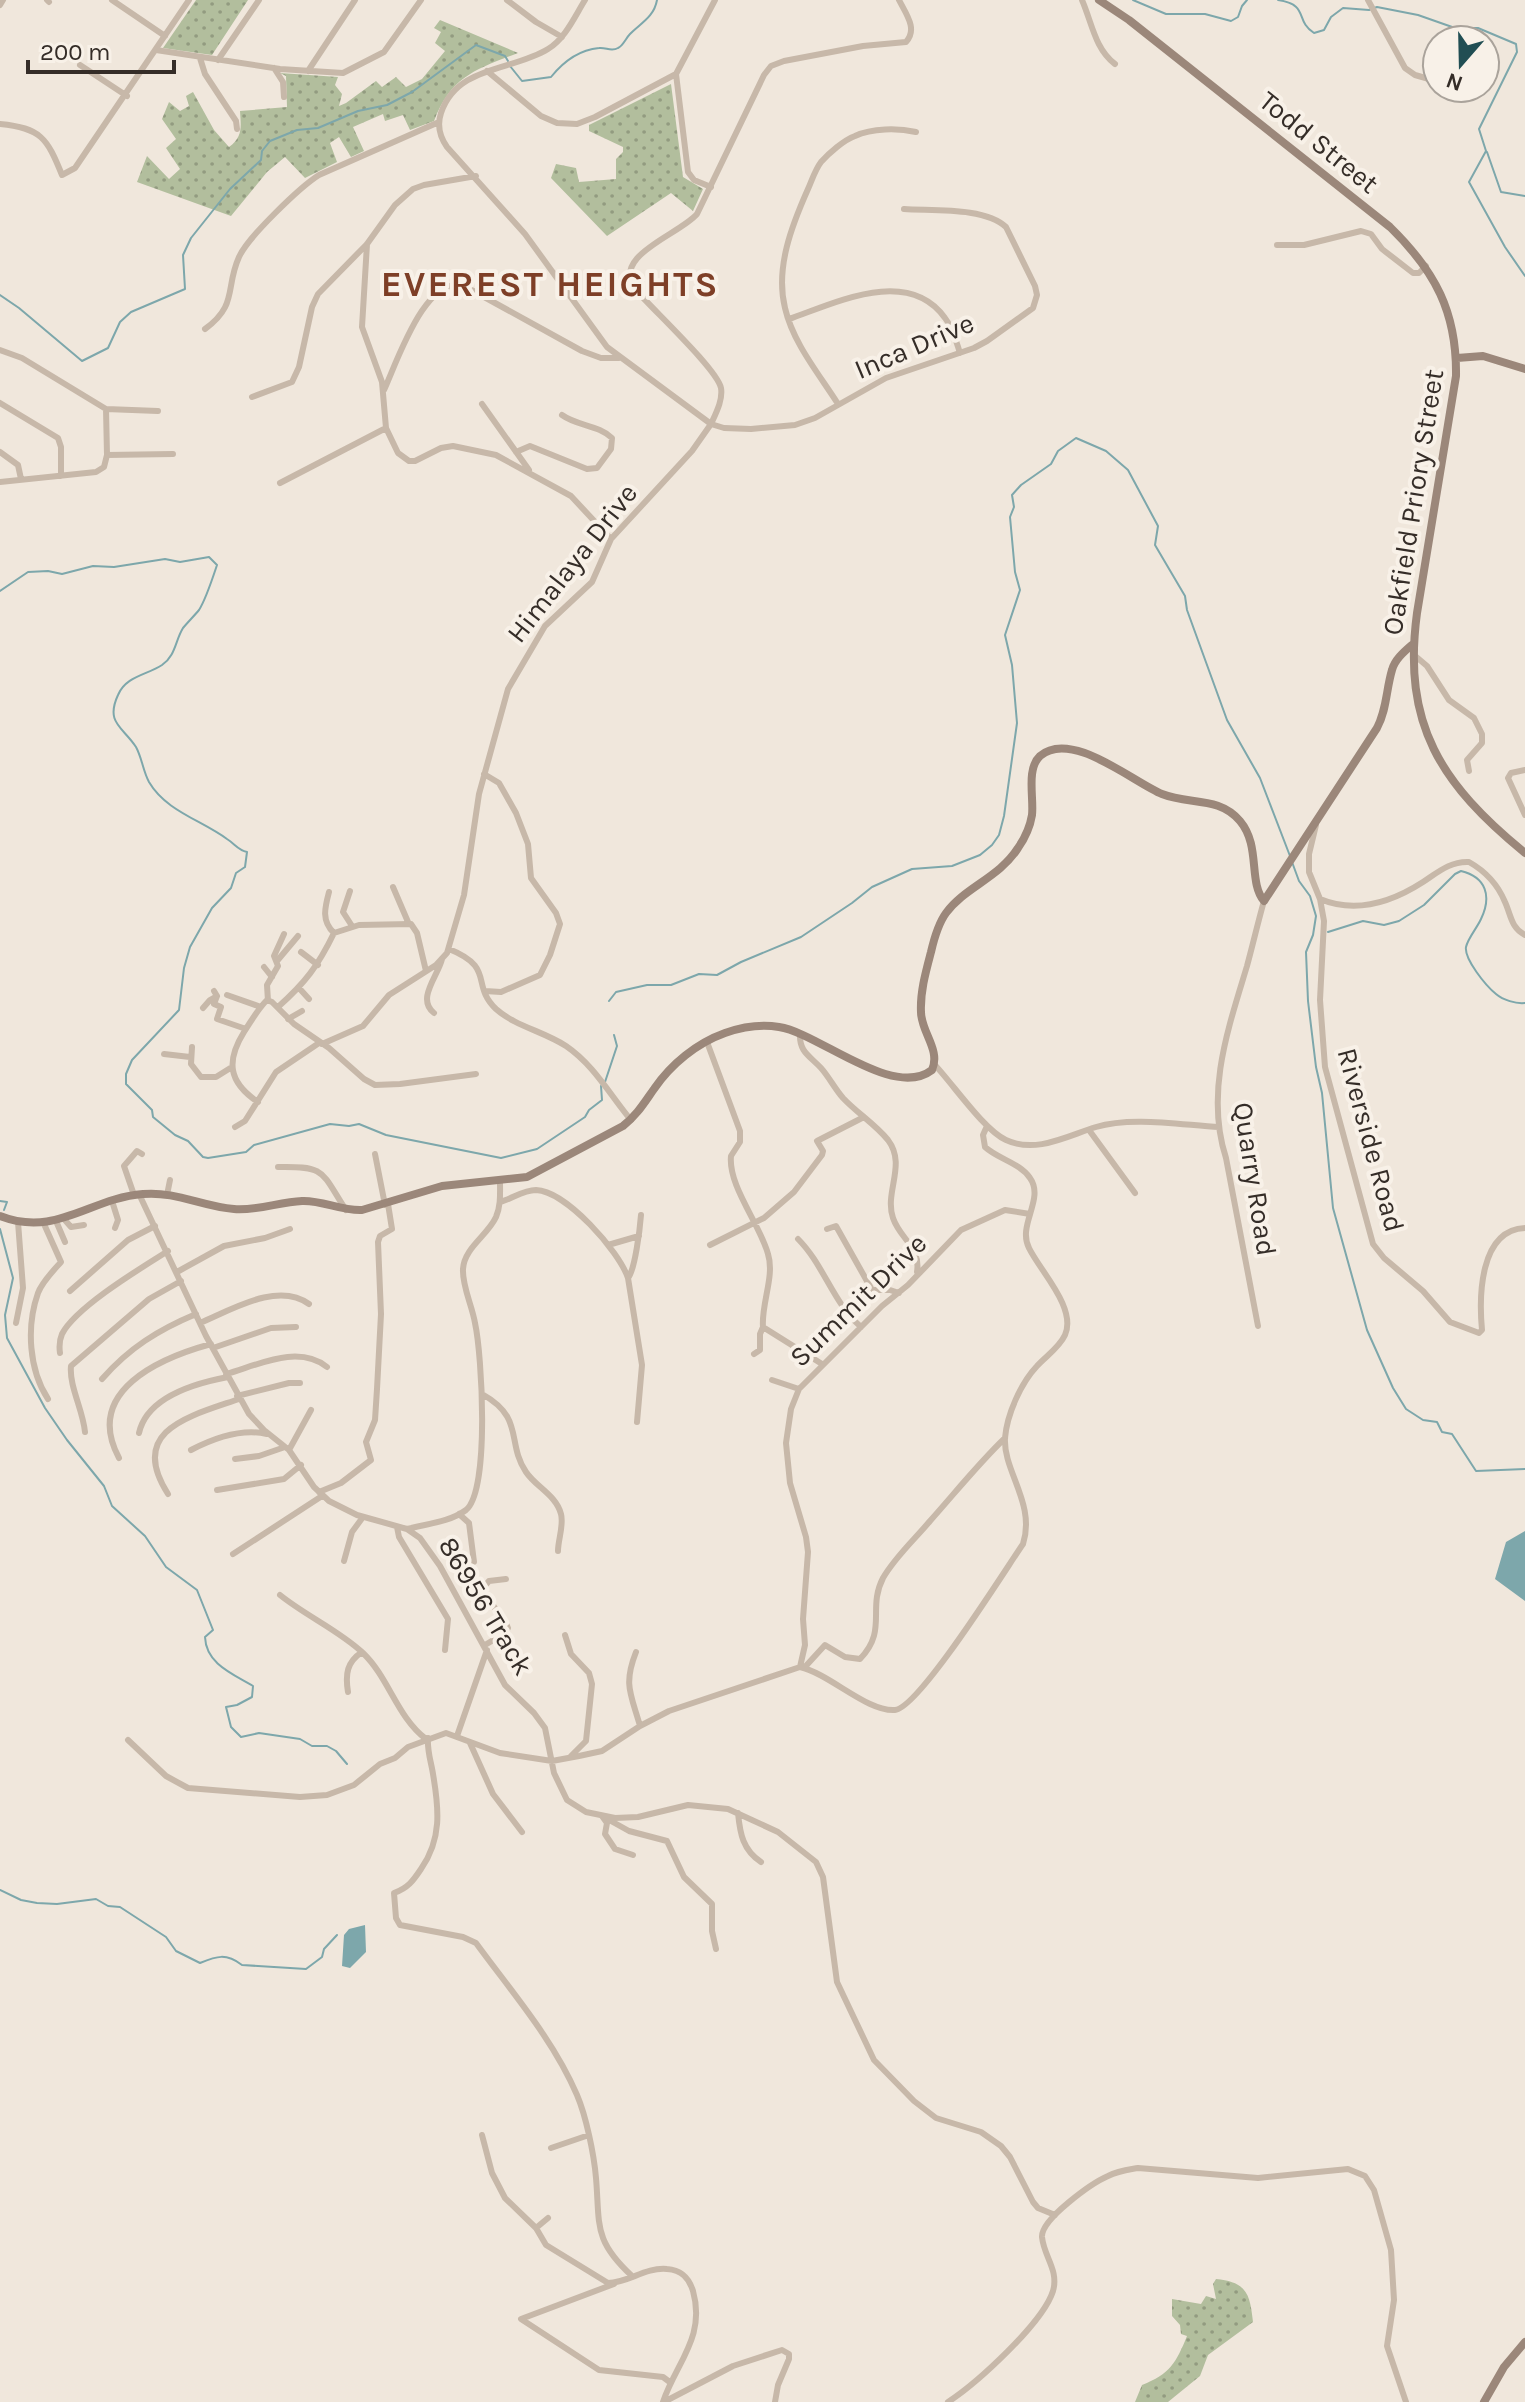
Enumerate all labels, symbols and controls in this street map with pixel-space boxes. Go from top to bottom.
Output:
scale bar [28,24,174,74]
north arrow [1421,24,1501,104]
text: 200 m [40,38,111,66]
text: N [1443,67,1466,97]
street label: Todd Street [1253,84,1385,200]
district label: EVEREST HEIGHTS [381,263,719,305]
street label: Inca Drive [849,306,979,386]
street label: Oakfield Priory Street [1376,367,1450,637]
street label: Himalaya Drive [500,477,644,649]
street label: Riverside Road [1331,1044,1411,1236]
street label: Quarry Road [1227,1100,1283,1258]
street label: Summit Drive [783,1227,933,1373]
street label: 86956 Track [432,1531,540,1681]

